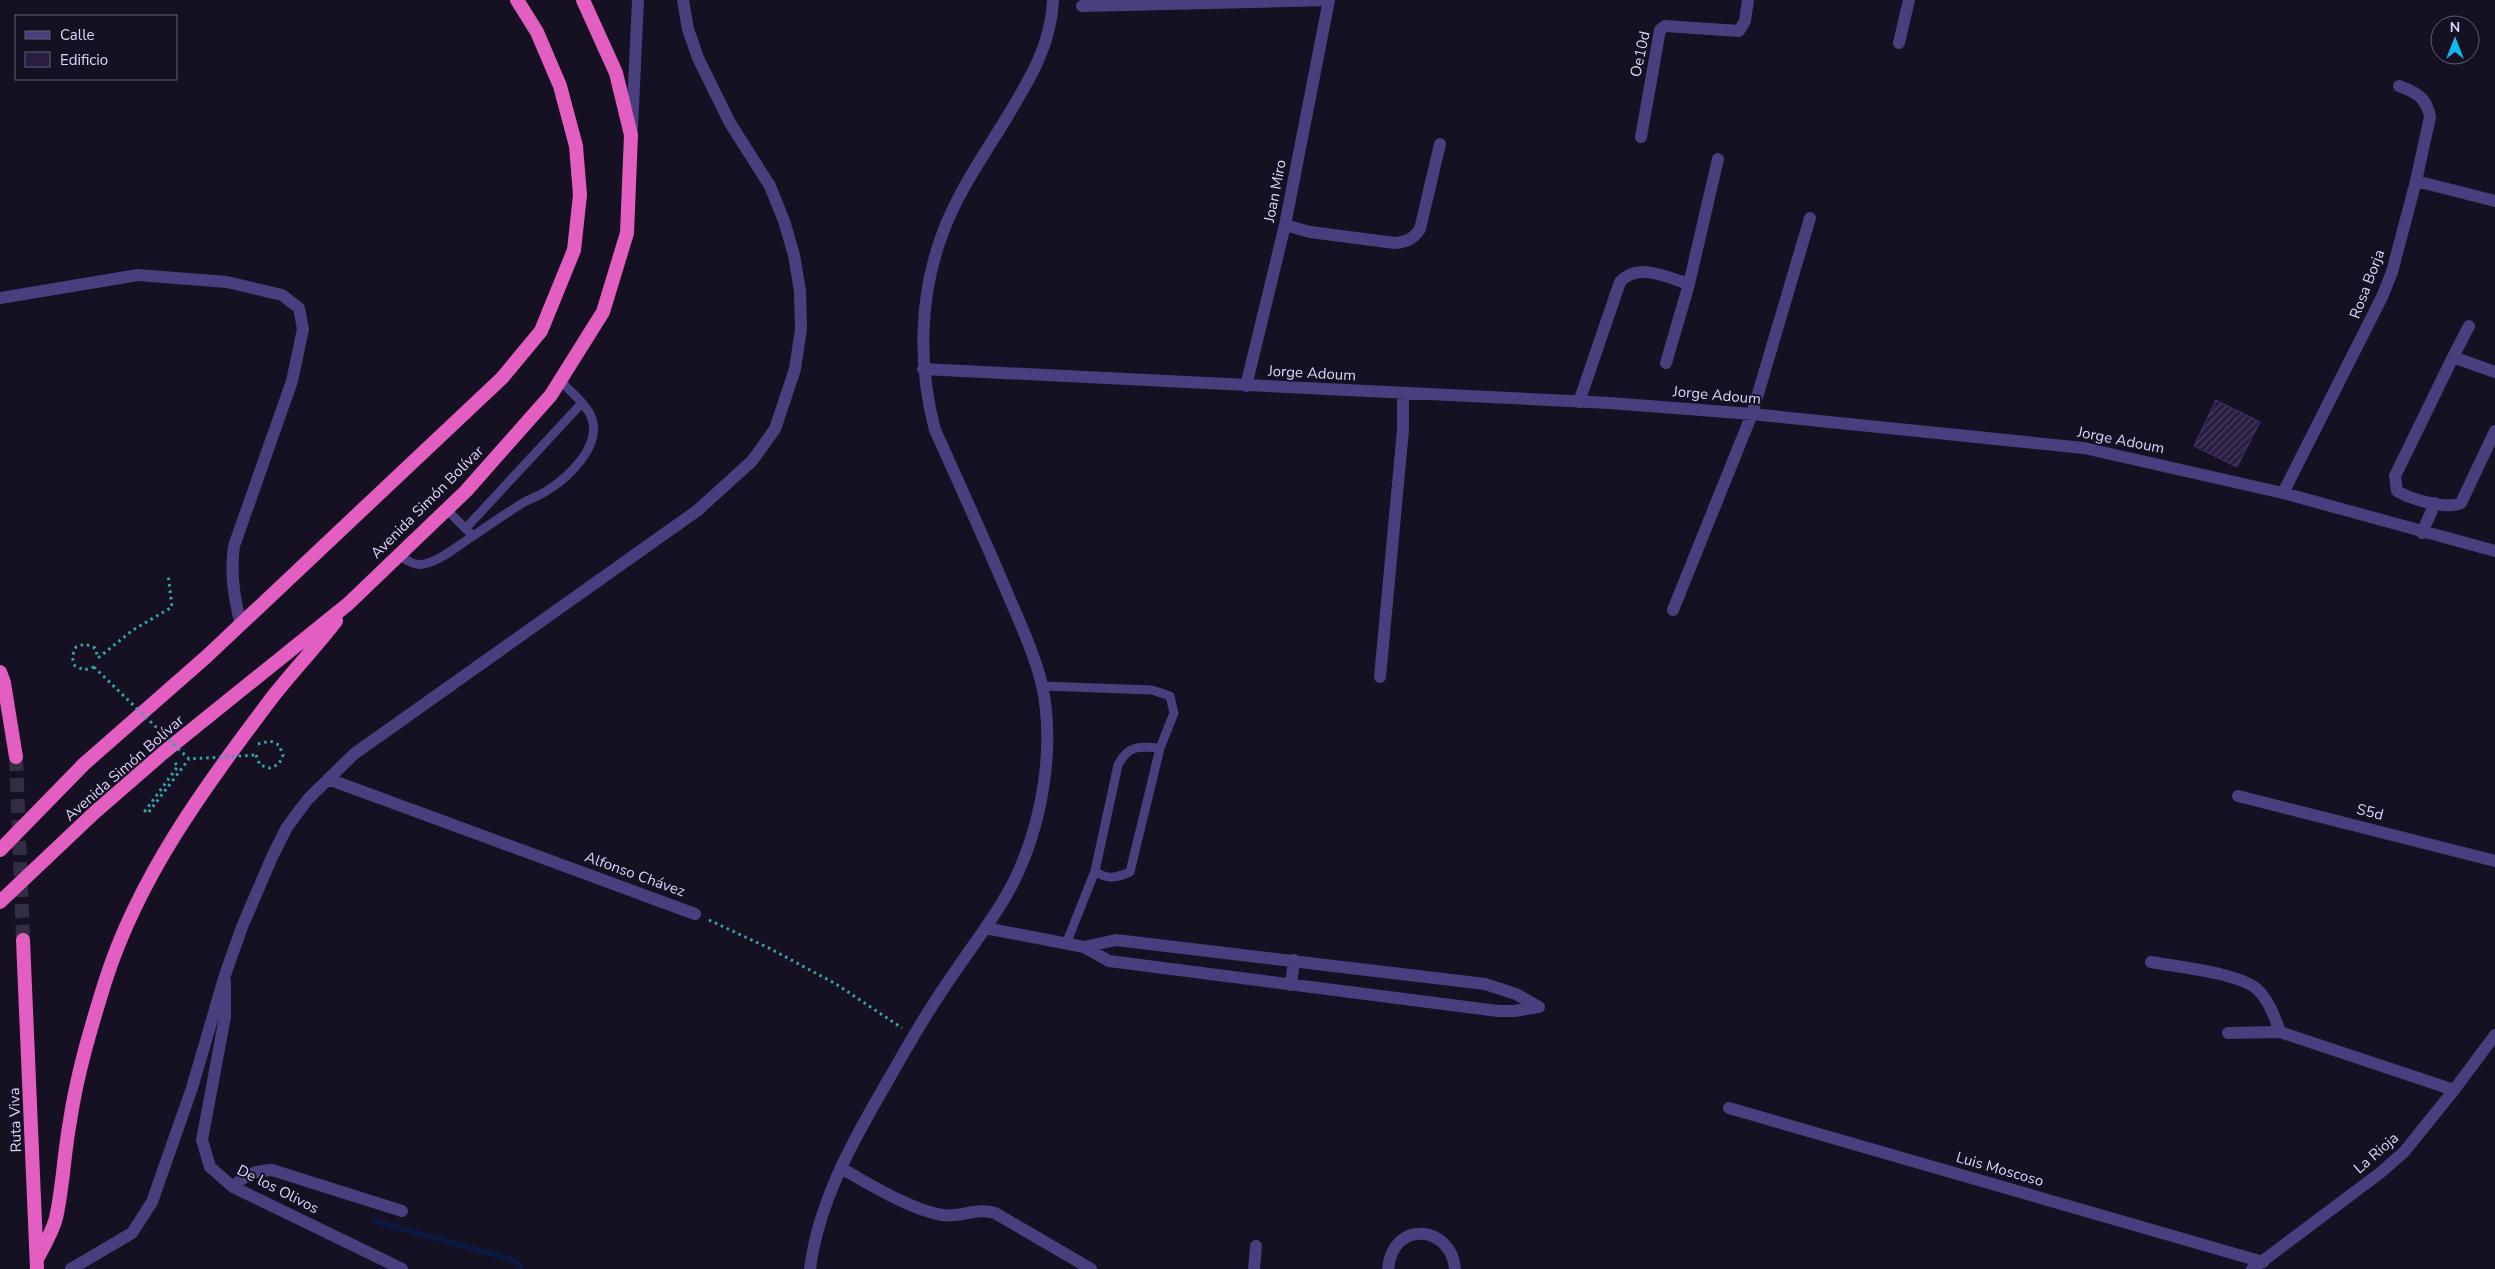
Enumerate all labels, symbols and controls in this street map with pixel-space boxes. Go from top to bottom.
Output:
legend [15,15,178,80]
north arrow [2430,15,2480,65]
text: N [2450,18,2460,37]
text: Calle [60,25,95,45]
street label: Oe10d [1625,29,1655,79]
text: Edificio [60,50,108,70]
street label: Joan Miro [1259,158,1291,225]
street label: Rosa Borja [2345,247,2389,321]
street label: Jorge Adoum [1266,361,1357,385]
street label: Jorge Adoum [1671,381,1762,409]
street label: Jorge Adoum [2075,422,2166,458]
street label: Avenida Simón Bolívar [366,441,488,563]
street label: Avenida Simón Bolívar [60,710,188,825]
street label: S5d [2354,799,2386,825]
street label: Alfonso Chávez [582,847,688,901]
street label: Ruta Viva [4,1087,26,1153]
street label: La Rioja [2349,1128,2403,1178]
street label: Luis Moscoso [1954,1147,2046,1191]
street label: De los Olivos [234,1160,322,1218]

